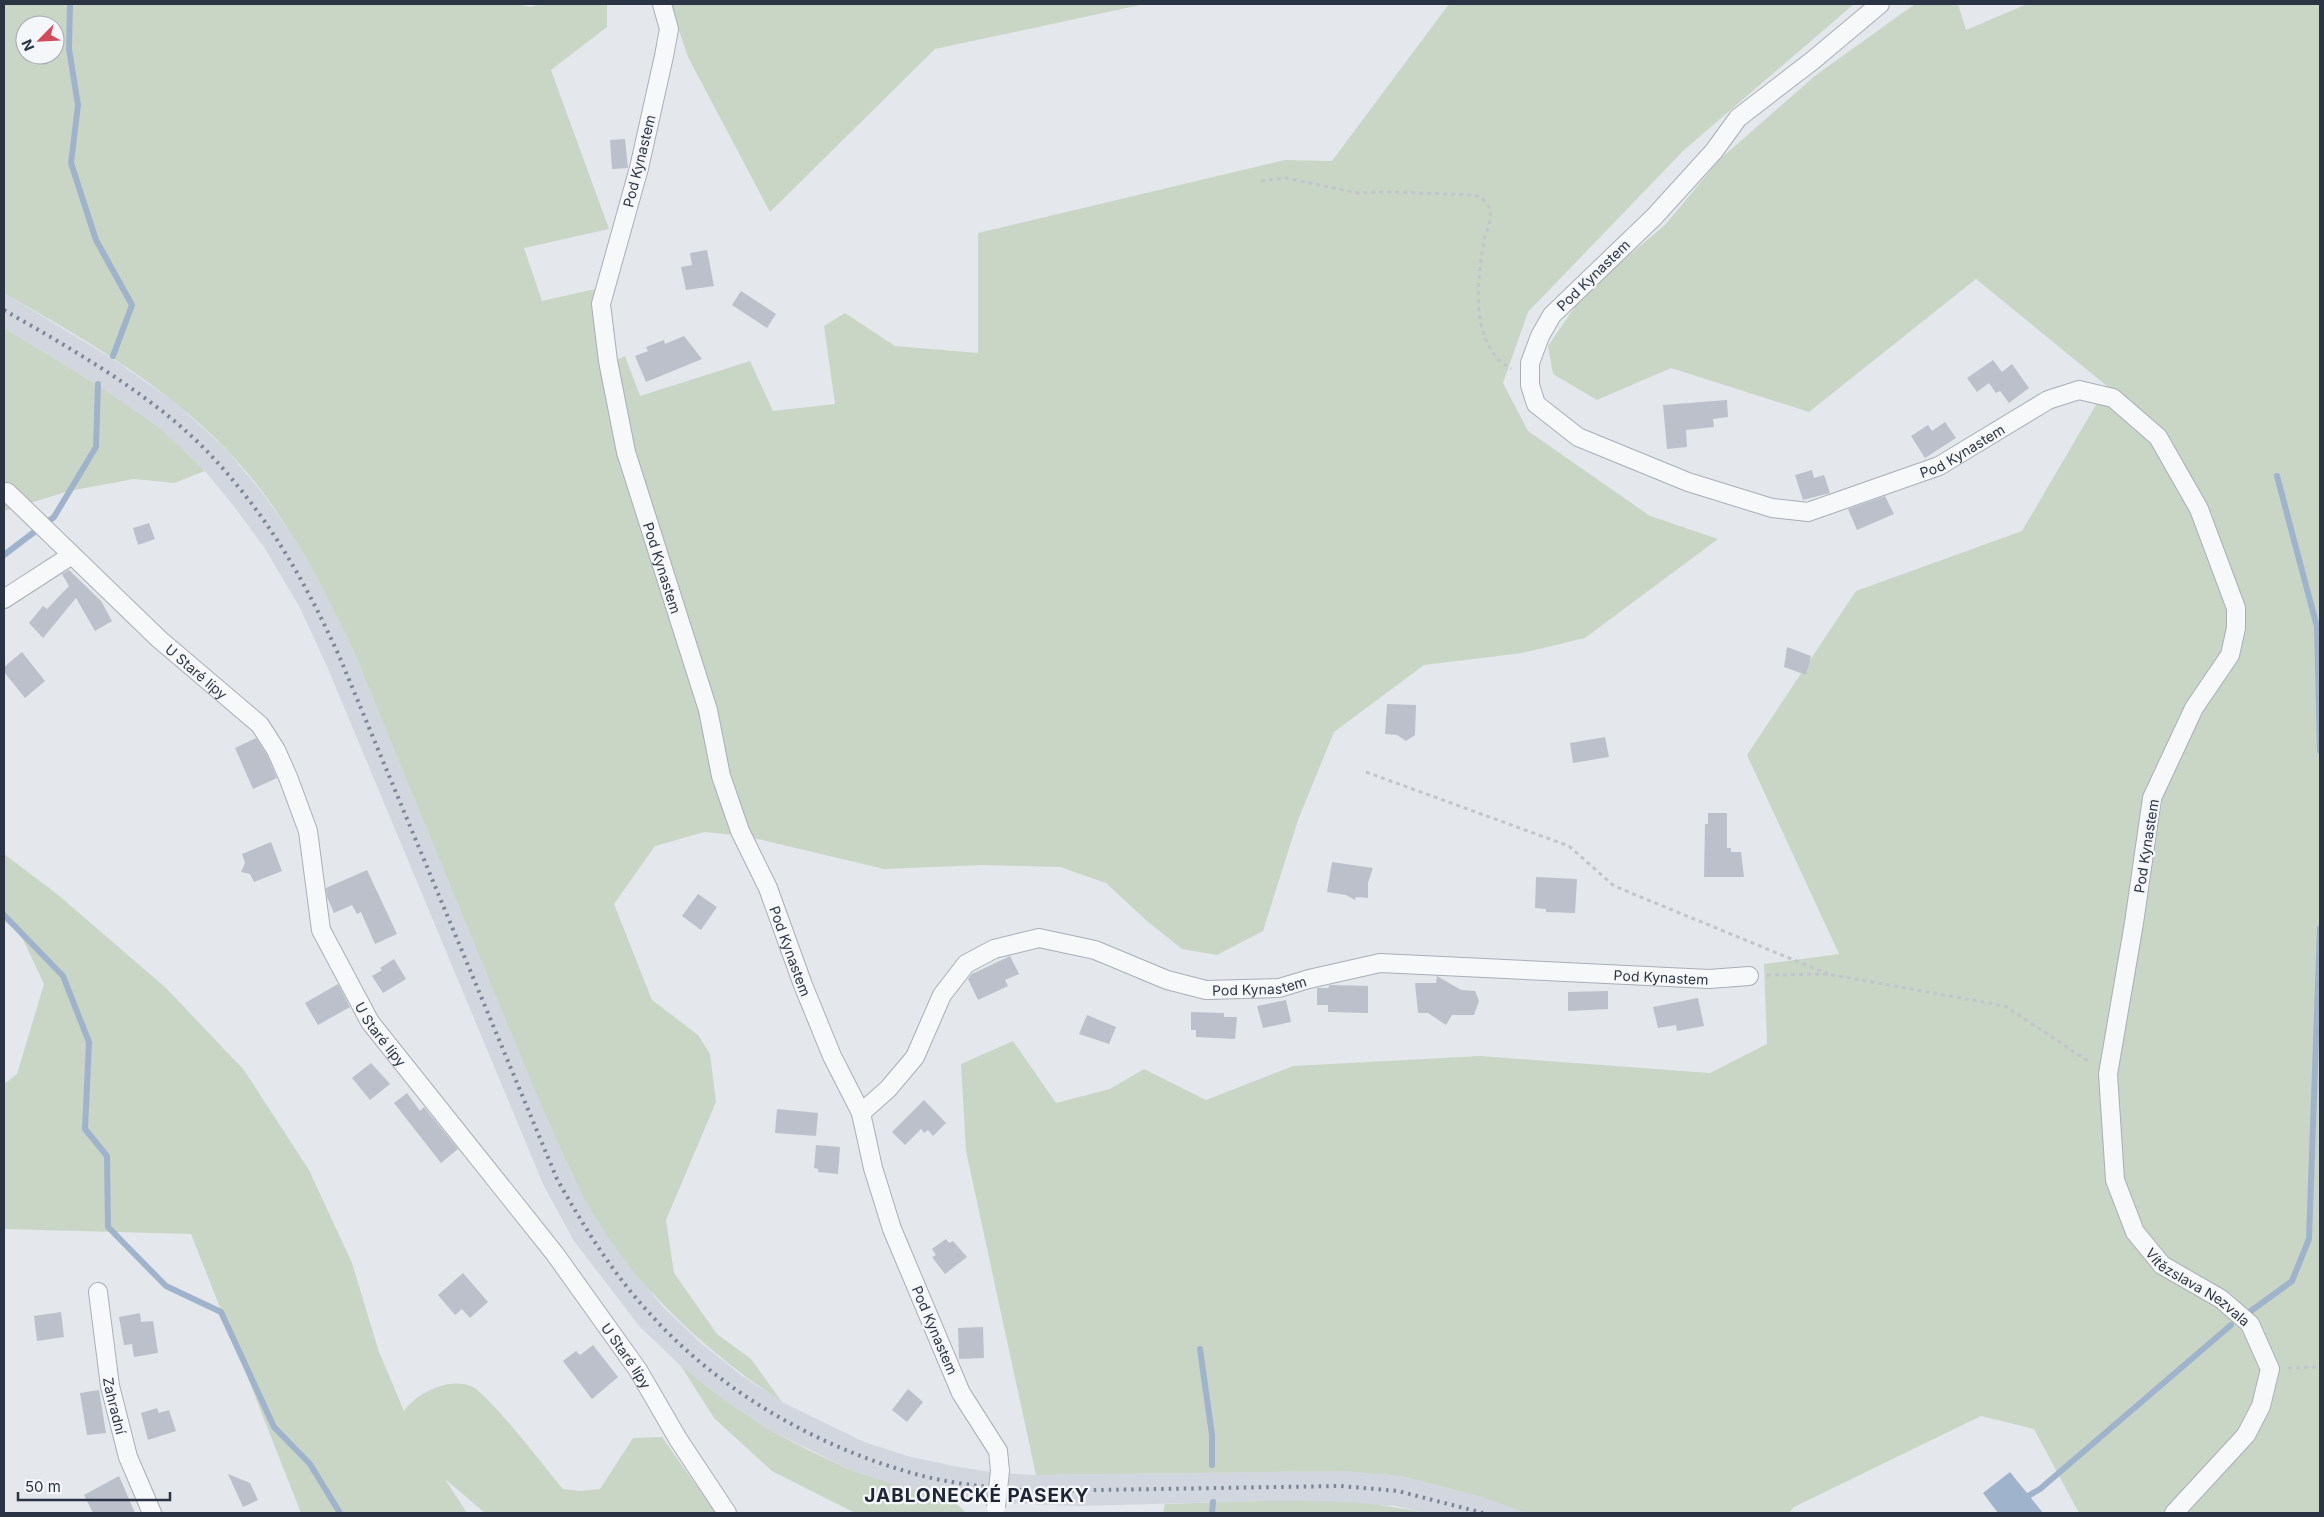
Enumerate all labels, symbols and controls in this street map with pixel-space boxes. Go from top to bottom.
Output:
north arrow [15,15,65,65]
text: N [18,37,38,54]
street label: Pod Kynastem [619,113,659,209]
street label: Pod Kynastem [1553,236,1633,314]
street label: Pod Kynastem [1917,420,2007,481]
street label: Pod Kynastem [640,520,685,616]
street label: U Staré lípy [162,640,231,702]
street label: Pod Kynastem [2130,798,2162,894]
street label: Pod Kynastem [767,903,815,998]
street label: Pod Kynastem [1613,966,1709,987]
street label: Pod Kynastem [1212,972,1308,998]
street label: U Staré lípy [352,999,410,1070]
street label: Vítězslava Nezvala [2143,1244,2254,1329]
street label: Pod Kynastem [909,1283,961,1377]
street label: U Staré lípy [598,1319,655,1391]
street label: Zahradní [100,1376,131,1437]
scale bar [18,1470,170,1502]
text: 50 m [25,1477,61,1496]
district label: JABLONECKÉ PASEKY [864,1484,1090,1507]

